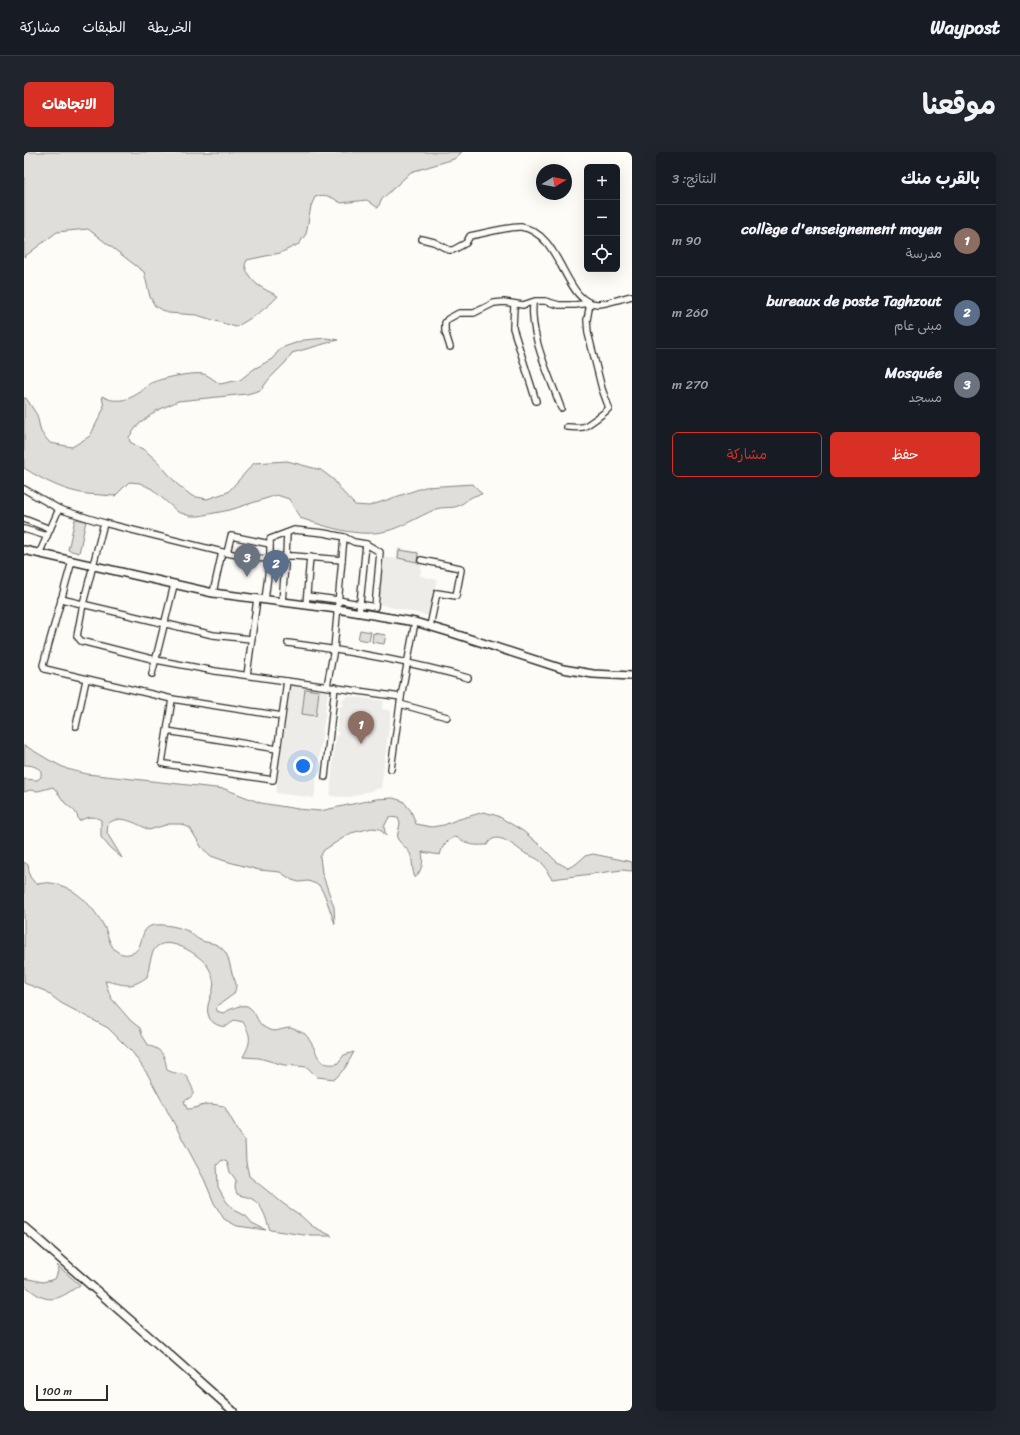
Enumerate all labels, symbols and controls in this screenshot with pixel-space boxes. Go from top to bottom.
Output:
text: Waypost [930,11,1000,44]
text: مشاركة [20,15,60,40]
text: الطبقات [82,15,126,40]
text: الخريطة [148,15,191,40]
text: موقعنا [922,80,996,129]
button: الاتجاهات [24,82,114,127]
text: بالقرب منك [901,163,980,193]
north arrow [536,164,572,200]
map controls [584,164,620,272]
button: + [584,164,620,200]
text: النتائج: 3 [672,167,716,190]
button: − [584,200,620,236]
text: collège d'enseignement moyen [741,216,942,242]
text: 90 m [672,229,702,252]
text: 1 [964,229,970,252]
button: locate [584,236,620,272]
text: مدرسة [906,242,942,265]
text: bureaux de poste Taghzout [766,288,942,314]
text: 260 m [672,301,708,324]
text: 2 [963,301,971,324]
text: مبنى عام [894,314,942,337]
text: Mosquée [885,360,942,386]
text: 270 m [672,373,709,396]
text: 3 [963,373,971,396]
text: مسجد [909,386,942,409]
button: مشاركة [672,432,822,477]
button: حفظ [830,432,980,477]
pin: 3 [234,544,260,577]
pin: 2 [263,550,289,583]
pin: 1 [348,711,374,744]
your location [293,756,313,776]
text: 100 m [42,1382,72,1401]
scale bar [36,1383,108,1402]

